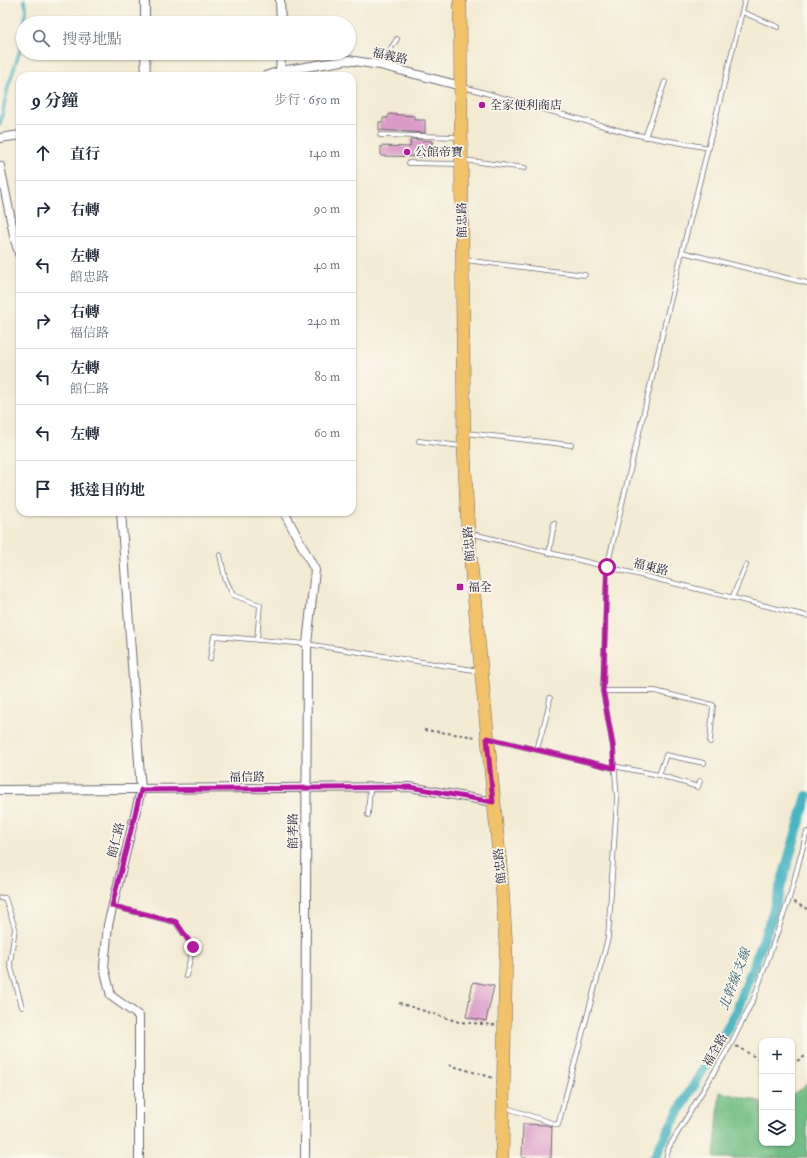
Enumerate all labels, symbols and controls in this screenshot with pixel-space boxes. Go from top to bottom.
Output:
search box [16,16,356,60]
icon: search [30,27,52,49]
text: 搜尋地點 [62,30,122,49]
street label: 福義路 [371,45,409,68]
text: 9 分鐘 [32,90,78,111]
text: 步行 · 650 m [274,92,340,108]
place label: 全家便利商店 [490,98,562,113]
marker: 全家便利商店 [477,100,487,110]
icon: ahead [32,142,54,164]
text: 直行 [70,145,100,164]
text: 140 m [309,145,340,161]
place label: 公館帝寶 [415,145,463,160]
marker: 公館帝寶 [402,147,412,157]
icon: right [32,198,54,220]
text: 右轉 [70,201,100,220]
text: 90 m [314,201,340,217]
street label: 館忠路 [455,202,470,238]
text: 左轉 [70,247,100,266]
icon: left [32,254,54,276]
text: 40 m [314,257,340,273]
text: 館忠路 [70,269,109,285]
text: 右轉 [70,303,100,322]
icon: right [32,310,54,332]
text: 240 m [307,313,340,329]
text: 福信路 [70,325,109,341]
text: 左轉 [70,359,100,378]
icon: left [32,366,54,388]
text: 80 m [314,369,340,385]
text: 館仁路 [70,381,109,397]
icon: left [32,422,54,444]
text: 左轉 [70,425,100,444]
text: 60 m [314,425,340,441]
icon: arrive [32,478,54,500]
text: 抵達目的地 [70,481,145,500]
street label: 館忠路 [460,525,479,563]
street label: 福東路 [632,556,670,579]
route start [598,558,616,576]
place label: 福全 [468,580,492,595]
marker: 福全 [455,582,465,592]
street label: 福信路 [229,770,265,785]
street label: 館孝路 [286,813,301,849]
street label: 館仁路 [105,821,128,859]
street label: 館忠路 [491,847,510,885]
route end [184,938,202,956]
water label: 北幹線支線 [716,944,755,1013]
street label: 福全路 [700,1031,731,1070]
map controls [759,1038,795,1146]
button: + [759,1038,795,1074]
button: − [759,1074,795,1110]
button: layers [759,1110,795,1146]

